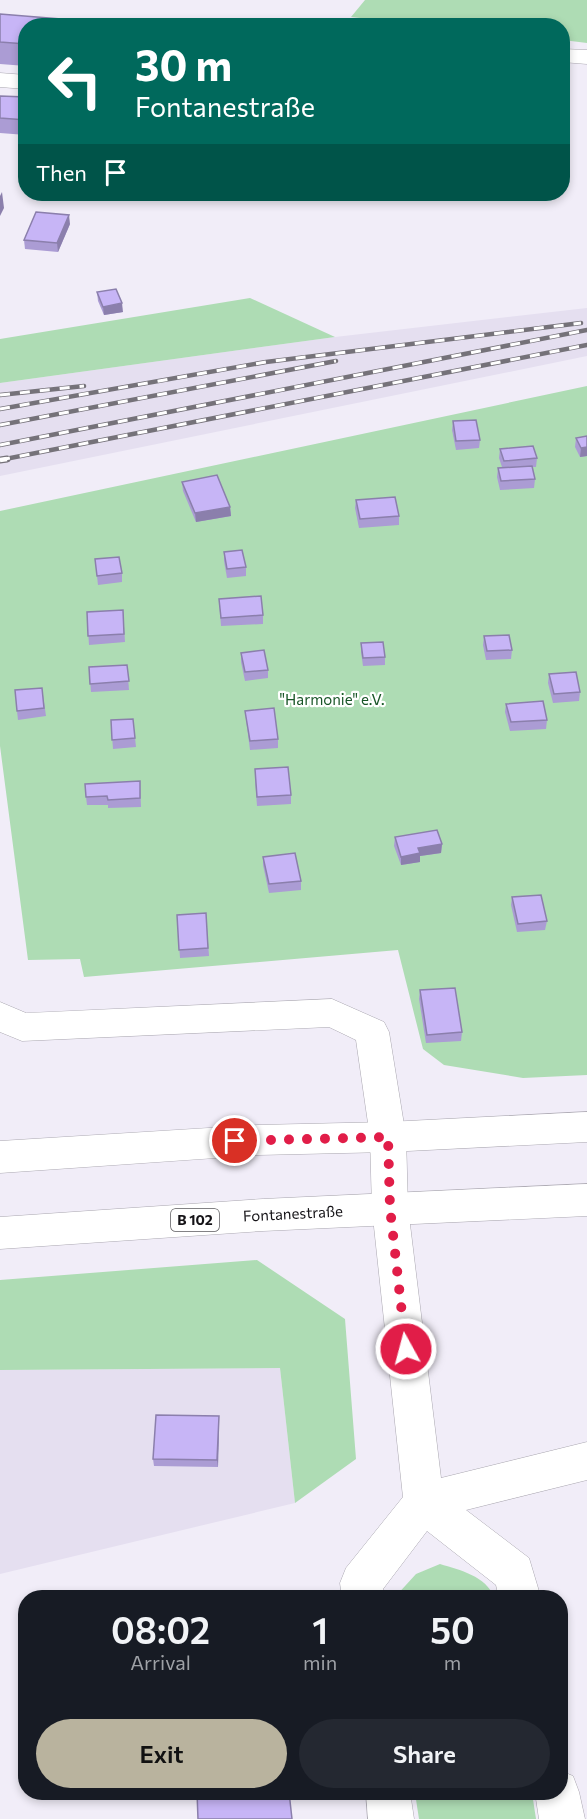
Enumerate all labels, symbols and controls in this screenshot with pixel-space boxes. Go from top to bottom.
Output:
text: 30 m [135,38,232,90]
icon: left [36,42,114,120]
text: Fontanestraße [135,90,315,123]
icon: arrive [99,156,132,189]
text: Then [36,159,87,186]
park label: "Harmonie" e.V. [280,690,384,708]
pin [209,1115,260,1166]
icon: arrive [218,1124,251,1157]
street label: Fontanestraße [243,1201,343,1225]
road number: B 102 [171,1209,219,1231]
position arrow [374,1317,438,1381]
text: 08:02 [111,1607,210,1651]
text: 1 [312,1607,328,1651]
text: 50 [430,1607,475,1651]
text: Arrival [130,1650,191,1674]
text: min [303,1650,337,1674]
text: m [444,1650,461,1674]
button: Exit [36,1719,287,1788]
button: Share [299,1719,550,1788]

